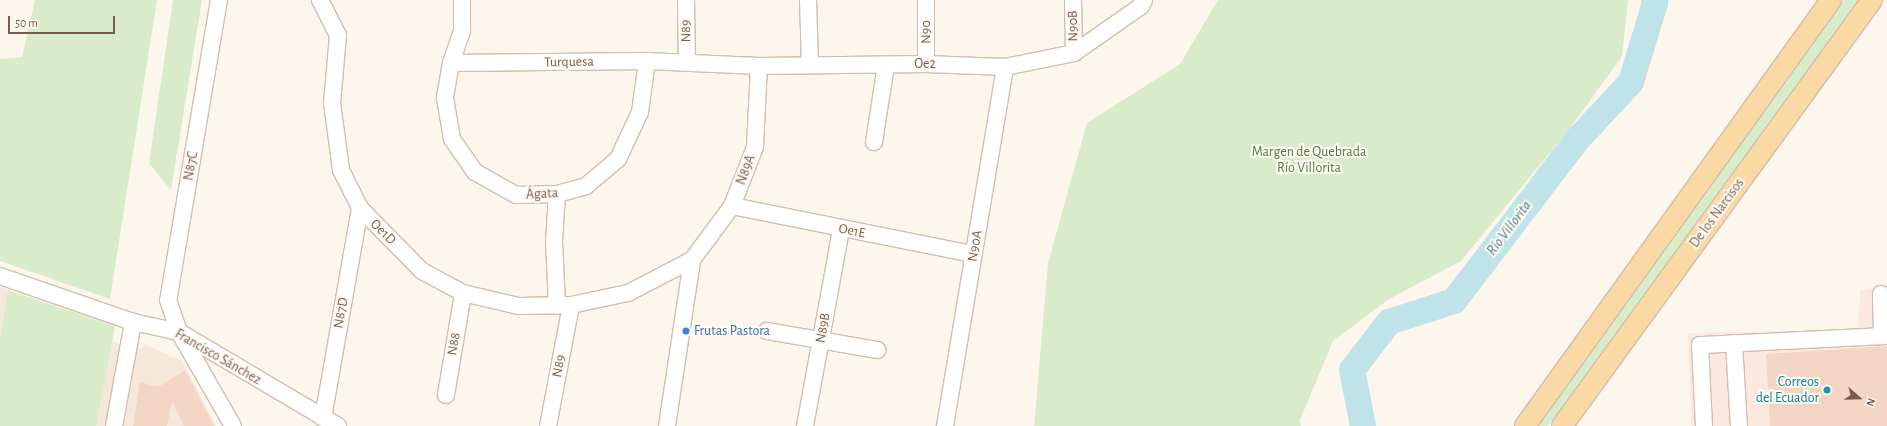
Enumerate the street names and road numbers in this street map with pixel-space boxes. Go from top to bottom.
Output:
street label: N90B [1064,10,1082,42]
street label: N89 [677,19,695,43]
street label: N90 [917,20,935,44]
street label: Turquesa [544,53,594,71]
street label: Oe2 [914,56,936,72]
street label: N87C [180,150,202,182]
street label: N89A [733,153,759,187]
street label: De los Narcisos [1686,175,1748,251]
street label: Ágata [526,185,558,203]
street label: Oe1D [367,216,399,248]
street label: Oe1E [837,220,867,242]
street label: N90A [964,229,986,263]
street label: N87D [330,296,352,330]
street label: N89B [812,312,834,344]
street label: Francisco Sánchez [172,326,264,388]
street label: N88 [444,331,464,357]
street label: N89 [549,353,569,379]

